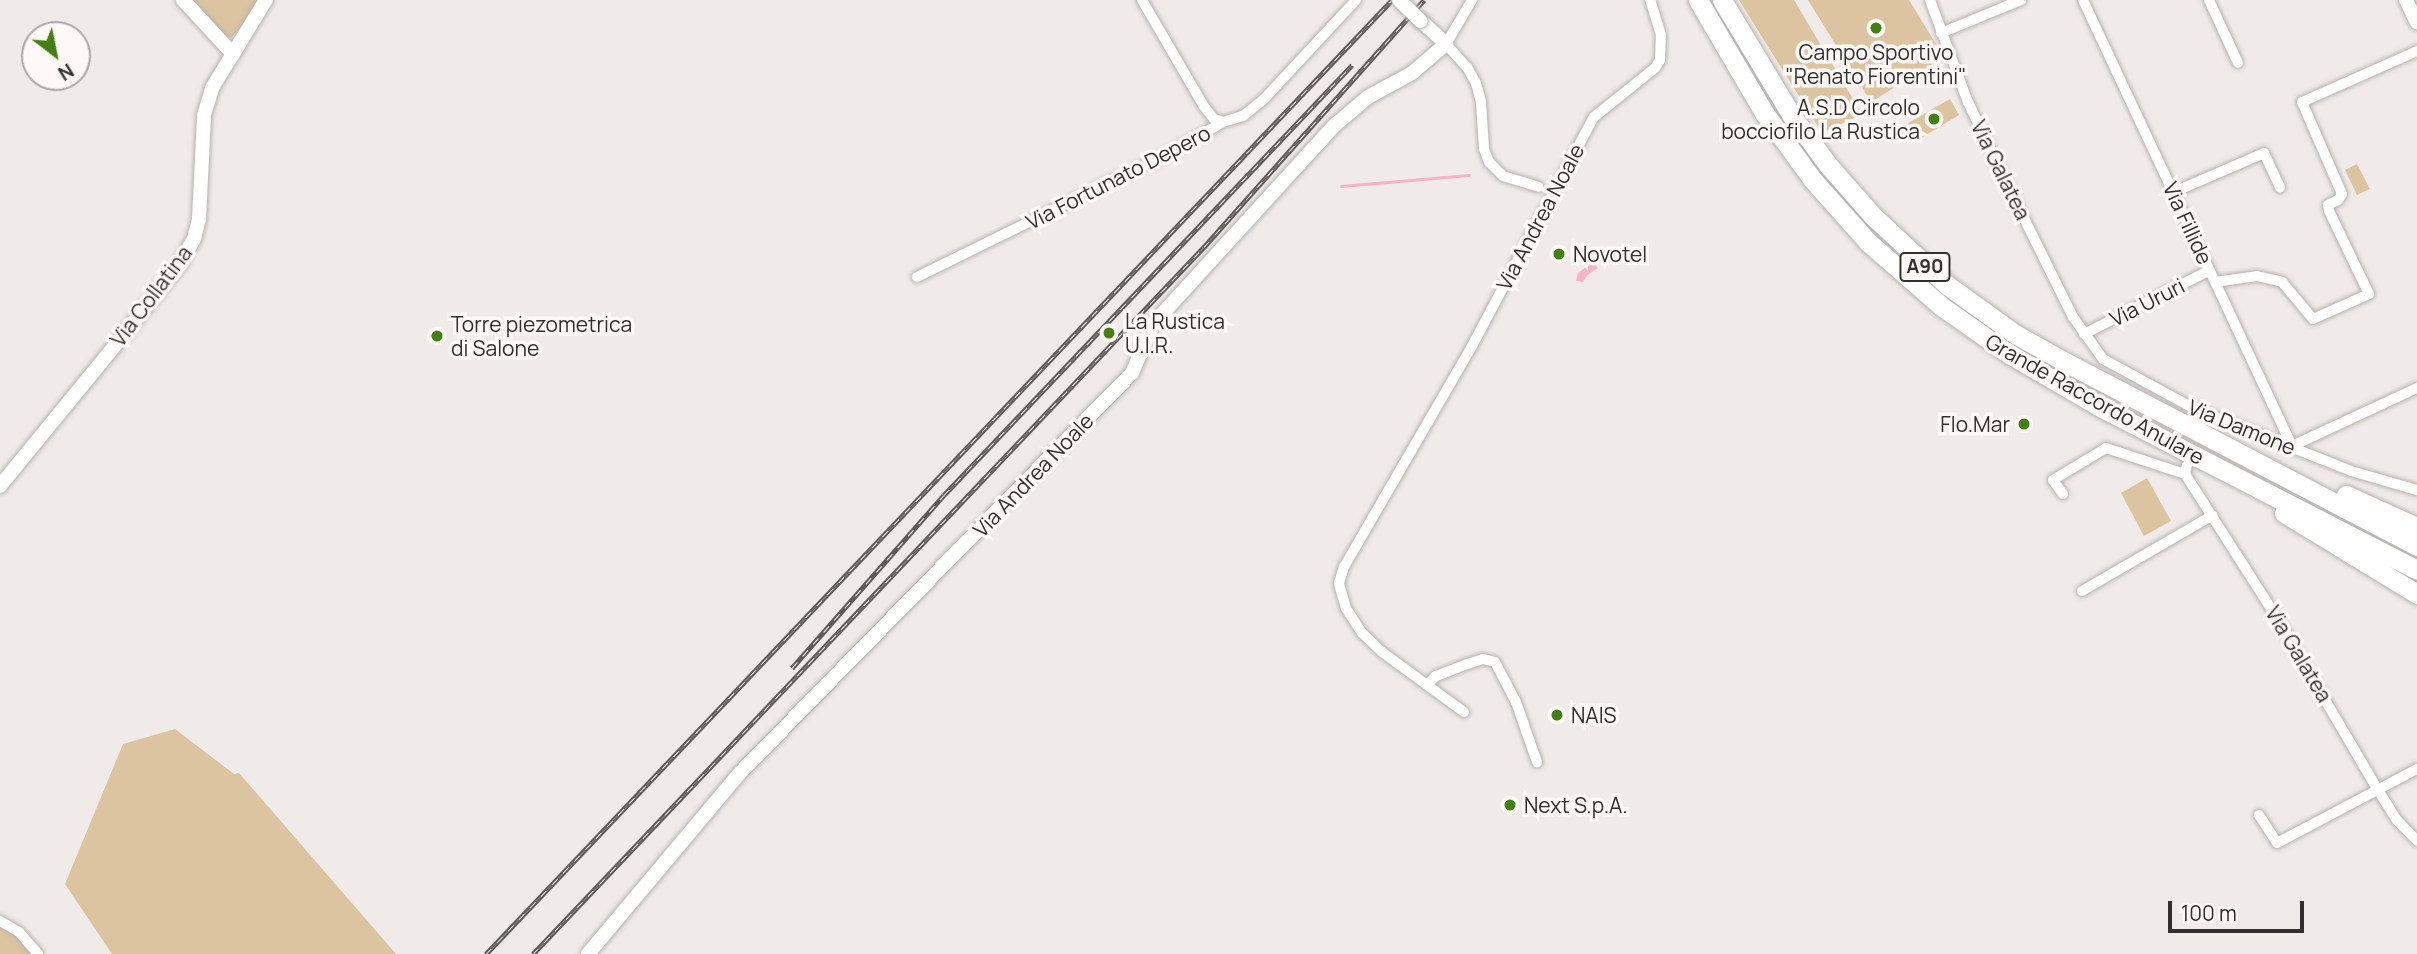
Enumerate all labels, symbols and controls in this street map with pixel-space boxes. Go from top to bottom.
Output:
marker: Campo Sportivo "Renato Fiorentini" [1868,20,1884,36]
north arrow [21,21,91,91]
place label: Campo Sportivo "Renato Fiorentini" [1786,39,1966,89]
text: N [53,57,79,87]
place label: A.S.D Circolo bocciofilo La Rustica [1721,94,1920,144]
marker: A.S.D Circolo bocciofilo La Rustica [1926,111,1942,127]
street label: Via Galatea [1966,116,2036,224]
street label: Via Fortunato Depero [1022,120,1214,234]
street label: Via Andrea Noale [1491,140,1589,294]
street label: Via Fillide [2158,178,2218,268]
street label: Via Collatina [105,241,197,351]
place label: Novotel [1573,241,1647,267]
marker: Novotel [1551,246,1567,262]
road number: A90 [1899,252,1951,282]
street label: Via Ururi [2106,273,2188,331]
place label: La Rustica U.I.R. [1125,308,1225,358]
place label: Torre piezometrica di Salone [451,311,632,361]
marker: La Rustica U.I.R. [1099,323,1119,343]
marker: Torre piezometrica di Salone [429,328,445,344]
street label: Grande Raccordo Anulare [1981,328,2209,470]
street label: Via Damone [2185,394,2299,460]
street label: Via Andrea Noale [968,408,1098,542]
place label: Flo.Mar [1940,411,2010,437]
marker: Flo.Mar [2016,416,2032,432]
street label: Via Galatea [2260,601,2338,707]
place label: NAIS [1571,702,1617,728]
marker: NAIS [1549,707,1565,723]
place label: Next S.p.A. [1524,792,1628,818]
marker: Next S.p.A. [1502,797,1518,813]
scale bar [2172,888,2308,932]
text: 100 m [2181,899,2237,927]

